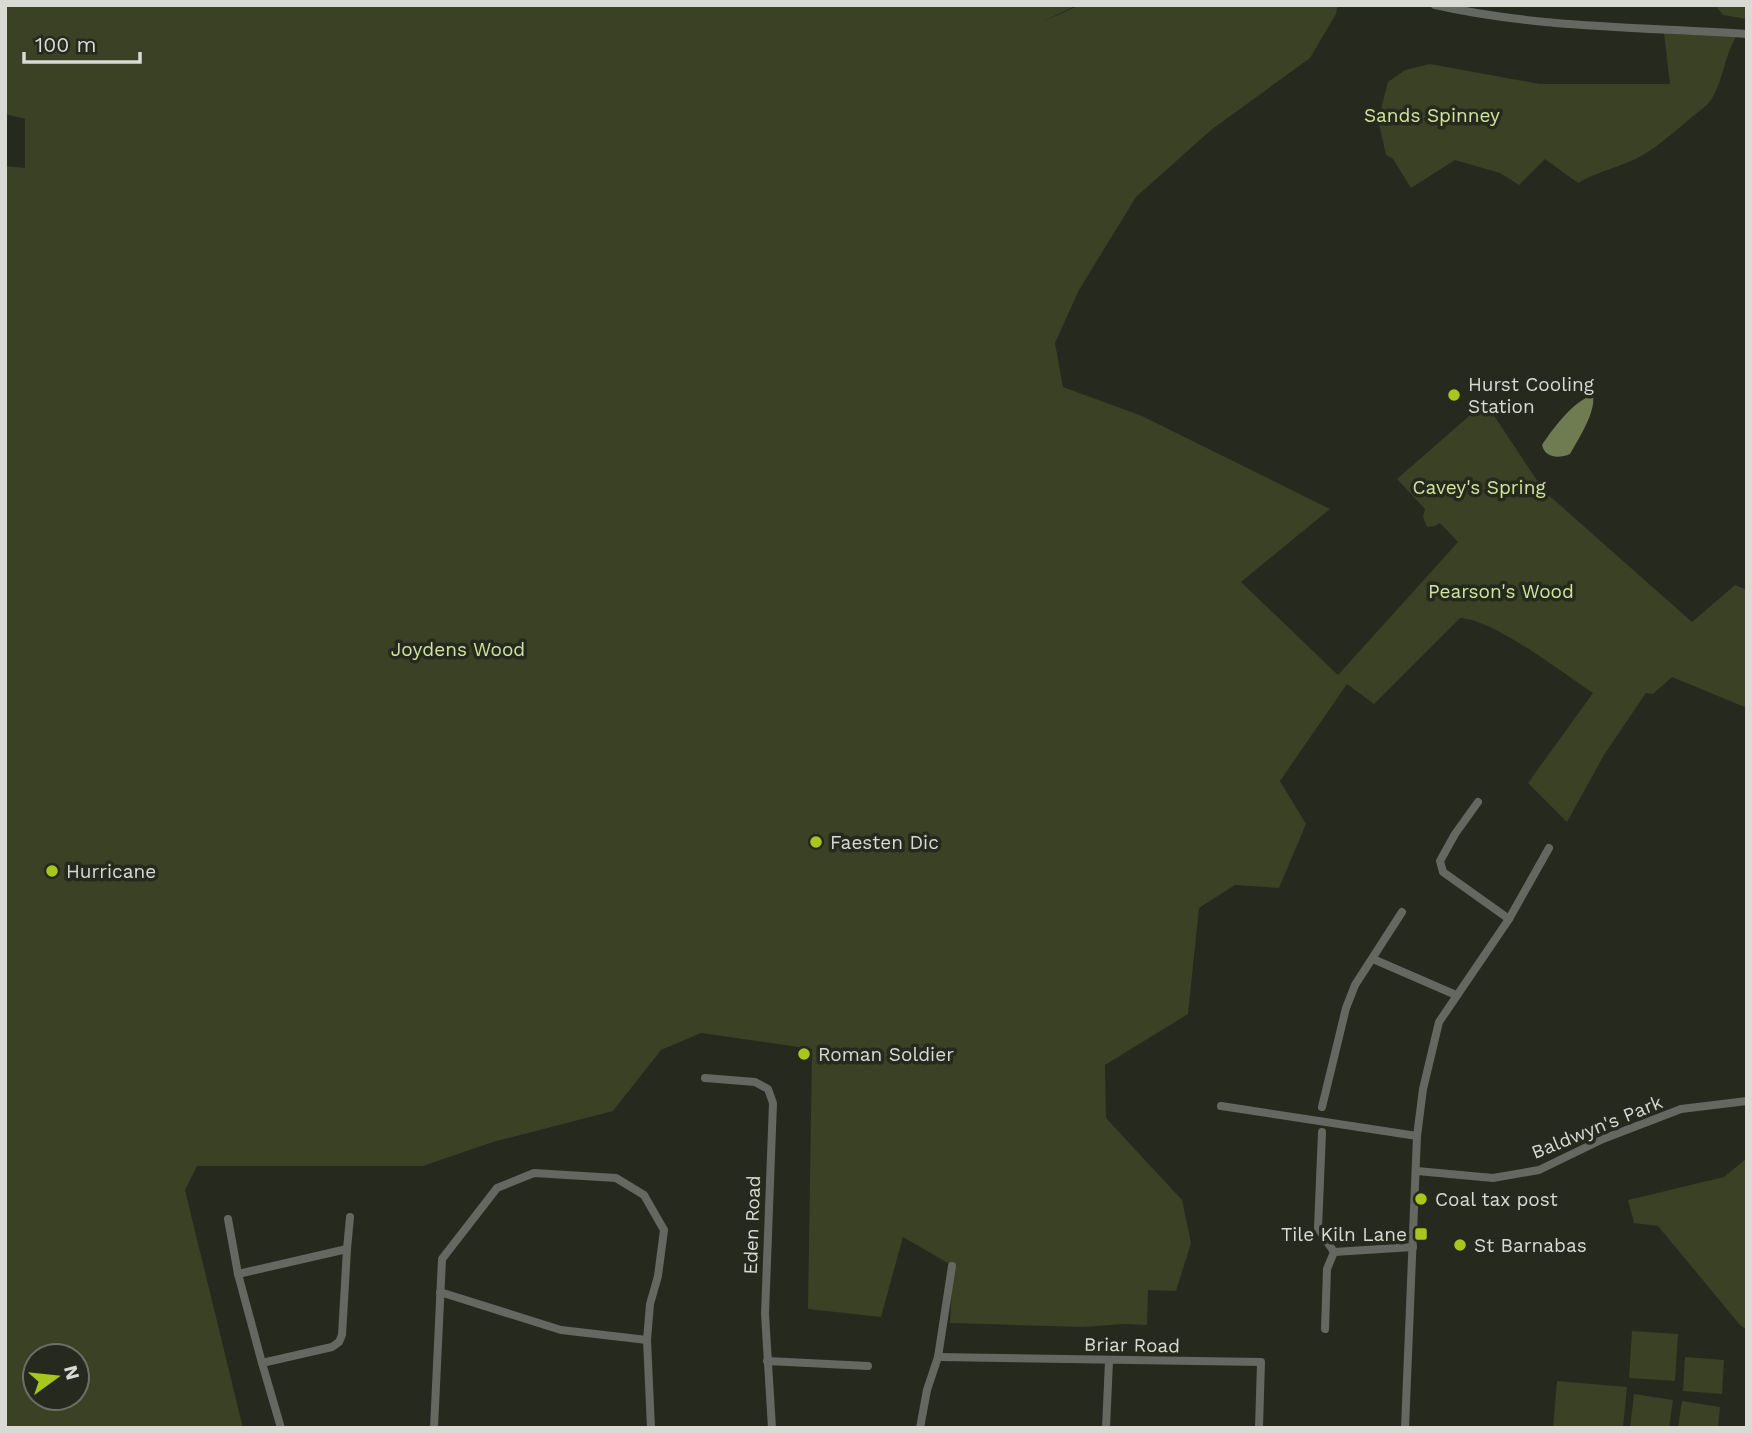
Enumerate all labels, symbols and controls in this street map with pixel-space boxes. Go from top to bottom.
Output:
scale bar [24,21,140,65]
text: 100 m [35,32,97,57]
park label: Sands Spinney [1364,104,1500,127]
place label: Hurst Cooling Station [1468,373,1595,418]
marker: Hurst Cooling Station [1446,387,1462,403]
park label: Cavey's Spring [1412,476,1546,499]
park label: Pearson's Wood [1428,580,1574,603]
park label: Joydens Wood [391,638,525,661]
place label: Faesten Dic [830,831,939,854]
marker: Faesten Dic [808,834,824,850]
place label: Hurricane [66,860,156,883]
marker: Hurricane [44,863,60,879]
place label: Roman Soldier [818,1043,954,1066]
marker: Roman Soldier [796,1046,812,1062]
street label: Baldwyn's Park [1528,1090,1666,1164]
street label: Eden Road [739,1175,765,1275]
place label: Coal tax post [1435,1188,1558,1211]
marker: Coal tax post [1413,1191,1429,1207]
place label: Tile Kiln Lane [1281,1223,1407,1246]
marker: Tile Kiln Lane [1413,1226,1429,1242]
place label: St Barnabas [1474,1234,1587,1257]
marker: St Barnabas [1452,1237,1468,1253]
street label: Briar Road [1084,1333,1180,1357]
north arrow [21,1342,91,1412]
text: N [59,1363,85,1383]

